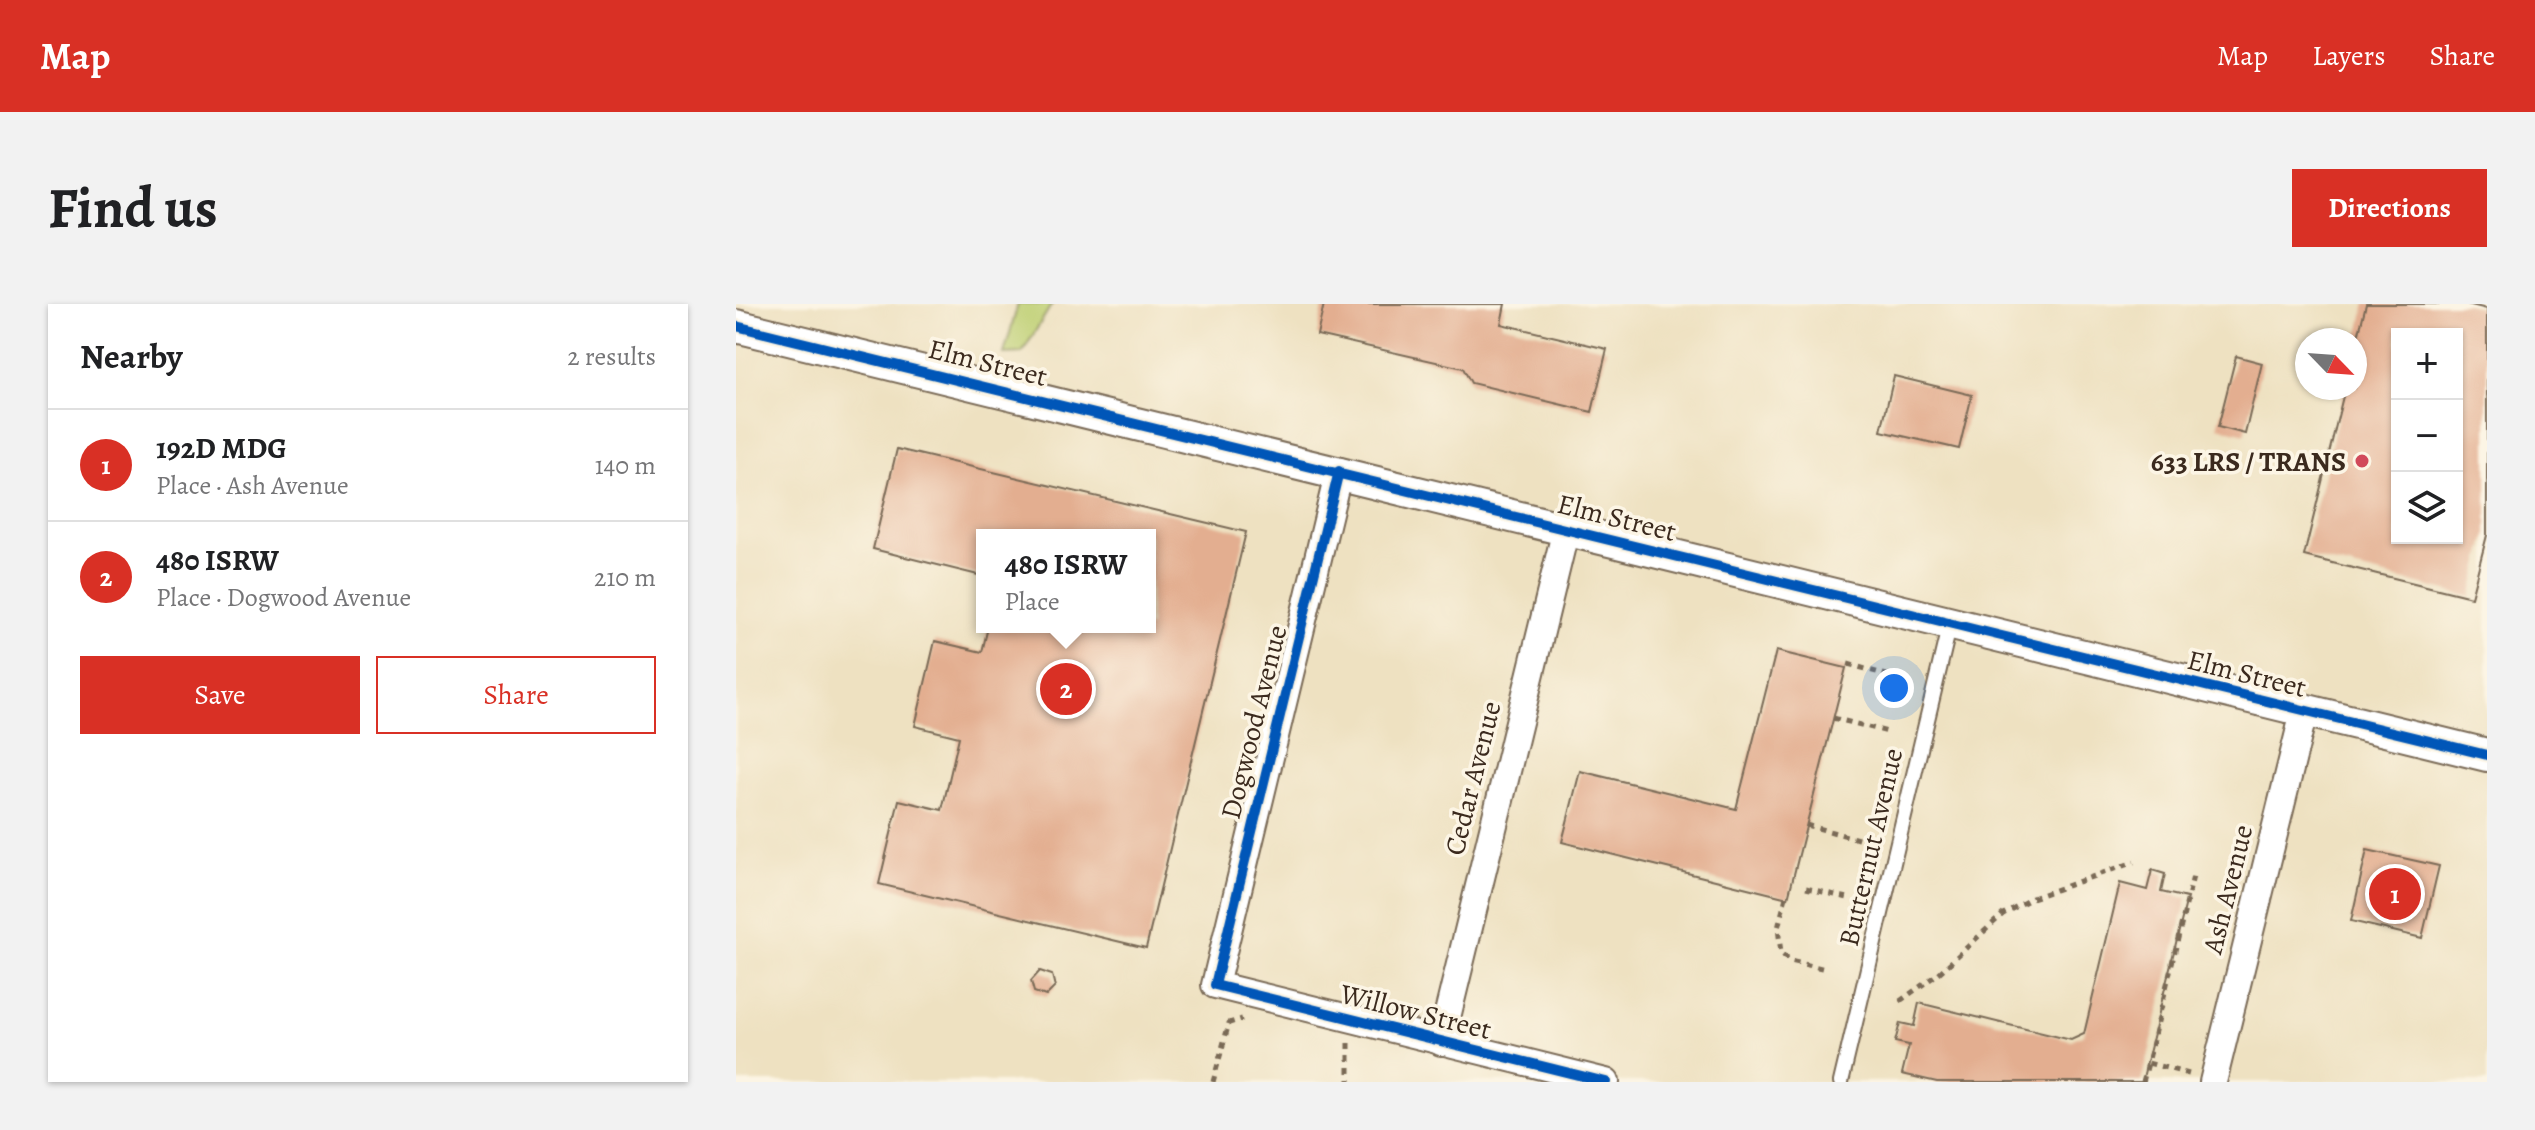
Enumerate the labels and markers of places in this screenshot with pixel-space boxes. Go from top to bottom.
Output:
place label: 633 LRS / TRANS [2151,443,2346,481]
marker: 633 LRS / TRANS [2353,452,2371,470]
pin: 2 [1040,659,1092,719]
pin: 1 [2369,864,2421,924]

